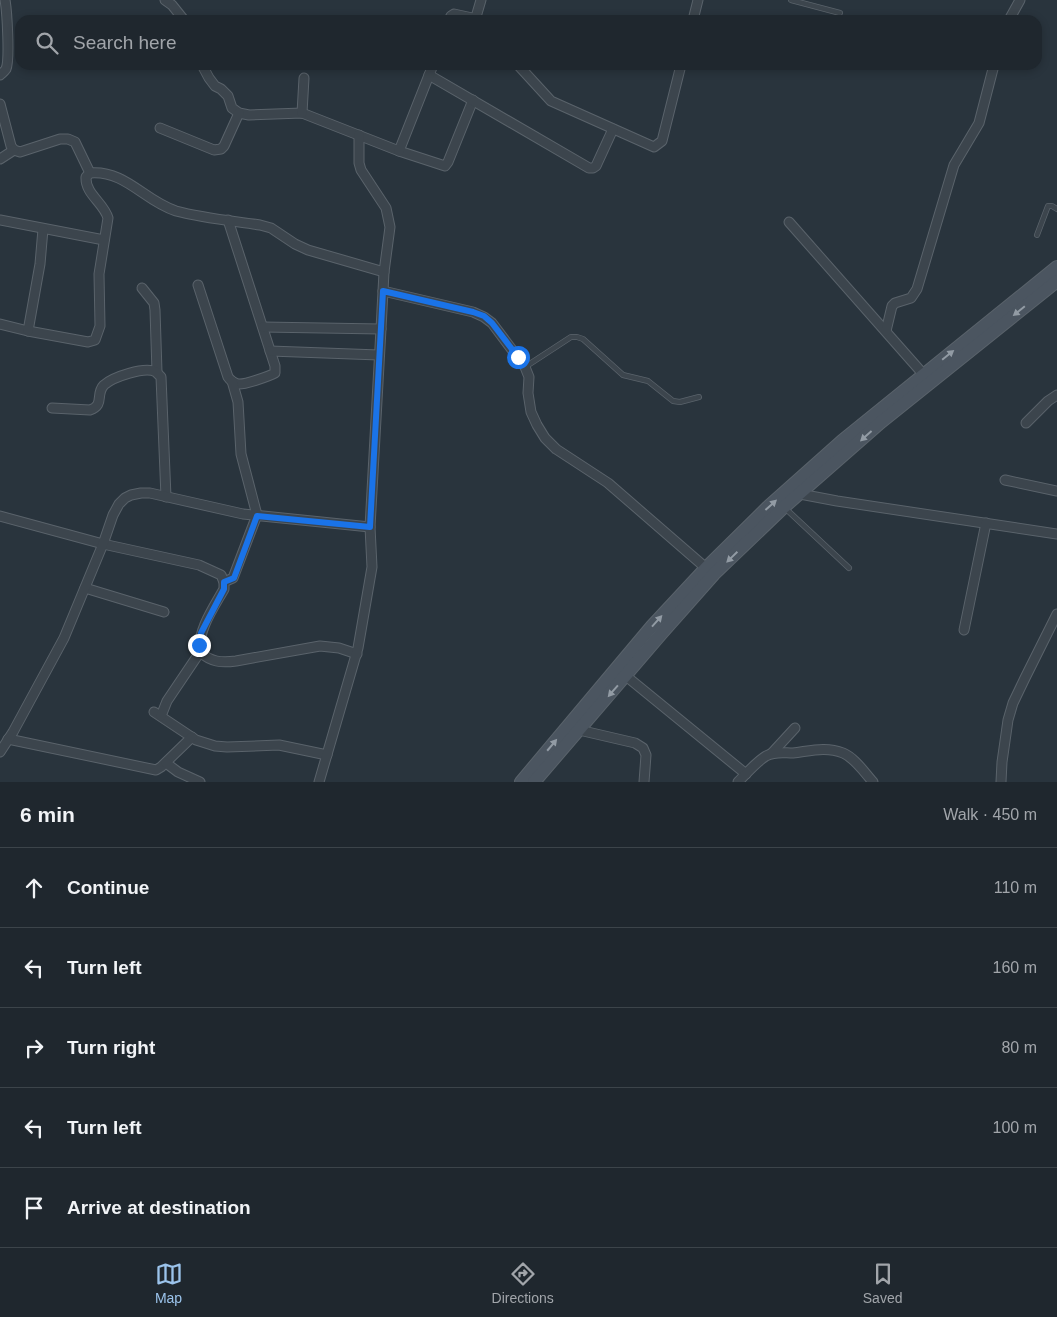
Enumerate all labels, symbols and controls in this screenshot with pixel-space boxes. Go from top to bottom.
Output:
search box [15,15,1042,70]
icon: search [33,29,61,57]
text: Search here [73,32,177,53]
one-way arrow [1013,306,1026,317]
route start [507,346,530,369]
one-way arrow [942,349,954,361]
one-way arrow [860,430,872,442]
one-way arrow [764,499,776,511]
one-way arrow [727,551,739,563]
one-way arrow [651,615,663,627]
route end [188,634,211,657]
one-way arrow [607,684,618,697]
one-way arrow [546,739,557,751]
text: 6 min [20,803,75,826]
text: Walk · 450 m [943,806,1037,823]
icon: ahead [20,874,48,902]
text: Continue [67,877,149,898]
text: 110 m [994,879,1037,896]
icon: left [20,954,48,982]
text: Turn left [67,957,142,978]
text: 160 m [993,959,1037,976]
icon: right [20,1034,48,1062]
text: Turn right [67,1037,155,1058]
text: 80 m [1001,1039,1037,1056]
icon: left [20,1114,48,1142]
text: Turn left [67,1117,142,1138]
text: 100 m [993,1119,1037,1136]
icon: arrive [20,1194,48,1222]
text: Arrive at destination [67,1197,251,1218]
tab: Map [155,1260,183,1306]
tab: Directions [492,1260,554,1306]
tab: Saved [863,1260,902,1306]

